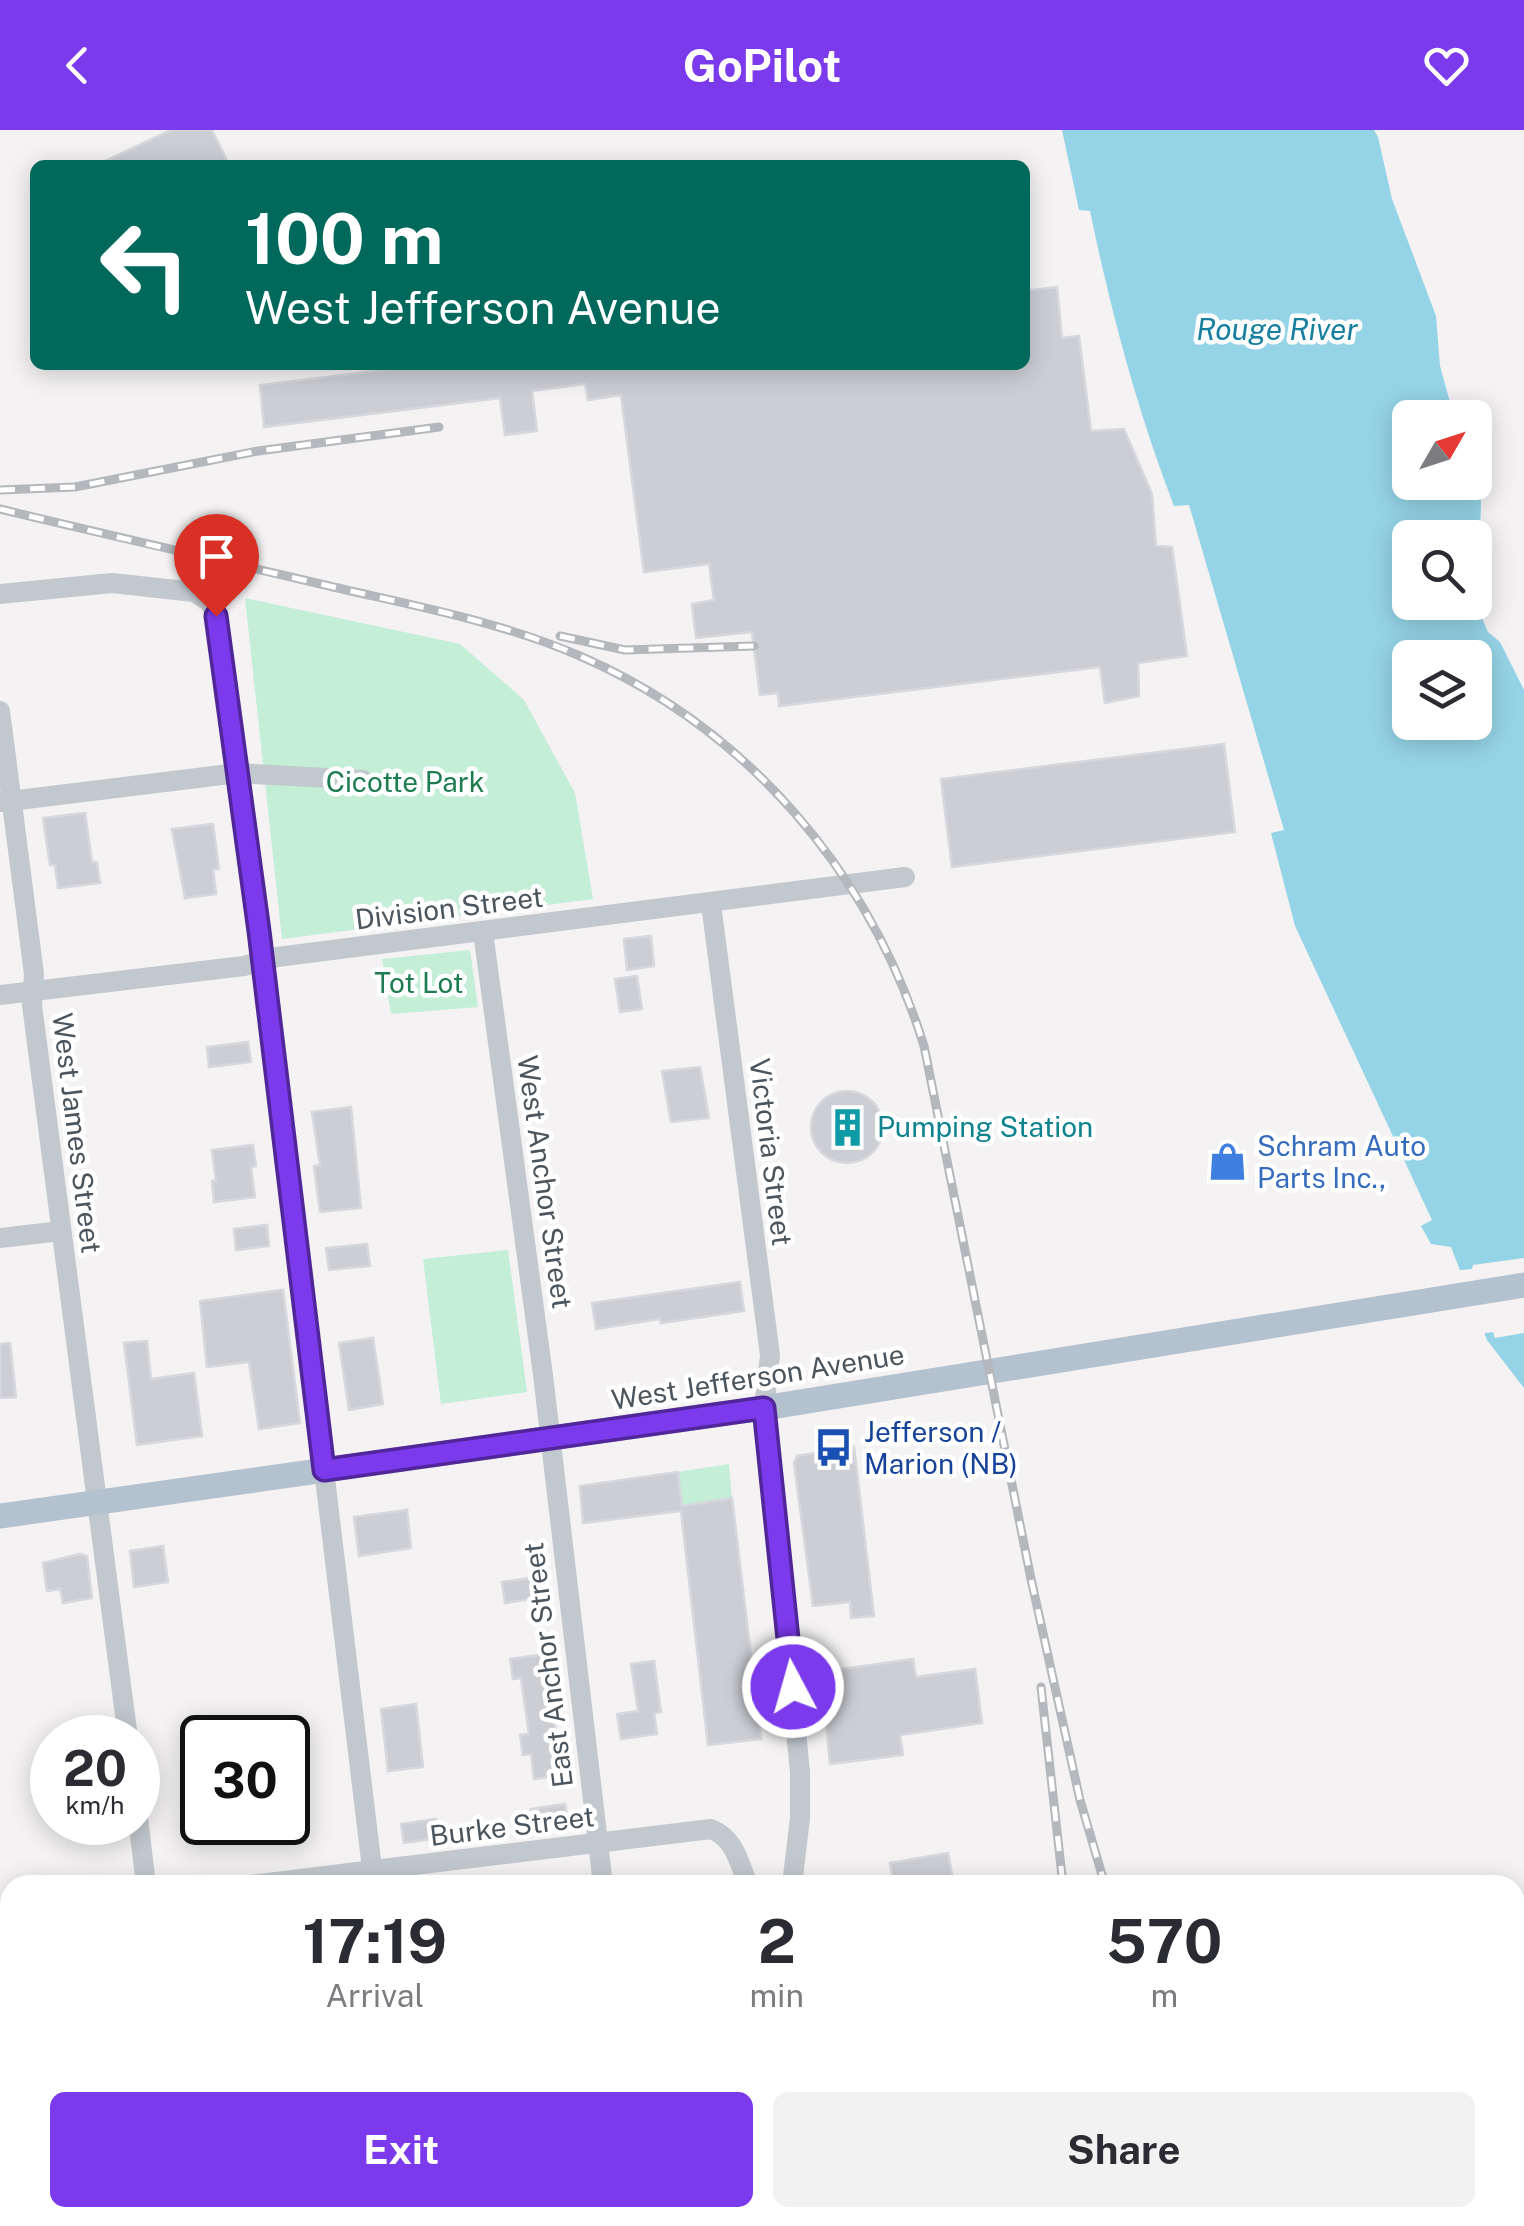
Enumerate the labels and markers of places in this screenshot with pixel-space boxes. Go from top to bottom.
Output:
pin [174,514,259,617]
building icon: Pumping Station [826,1106,868,1148]
place label: Pumping Station [877,1110,1093,1143]
place label: Schram Auto Parts Inc., [1257,1129,1426,1194]
shop icon: Schram Auto Parts Inc., [1206,1141,1248,1183]
place label: Jefferson / Marion (NB) [864,1415,1018,1480]
bus stop icon: Jefferson / Marion (NB) [813,1427,855,1469]

